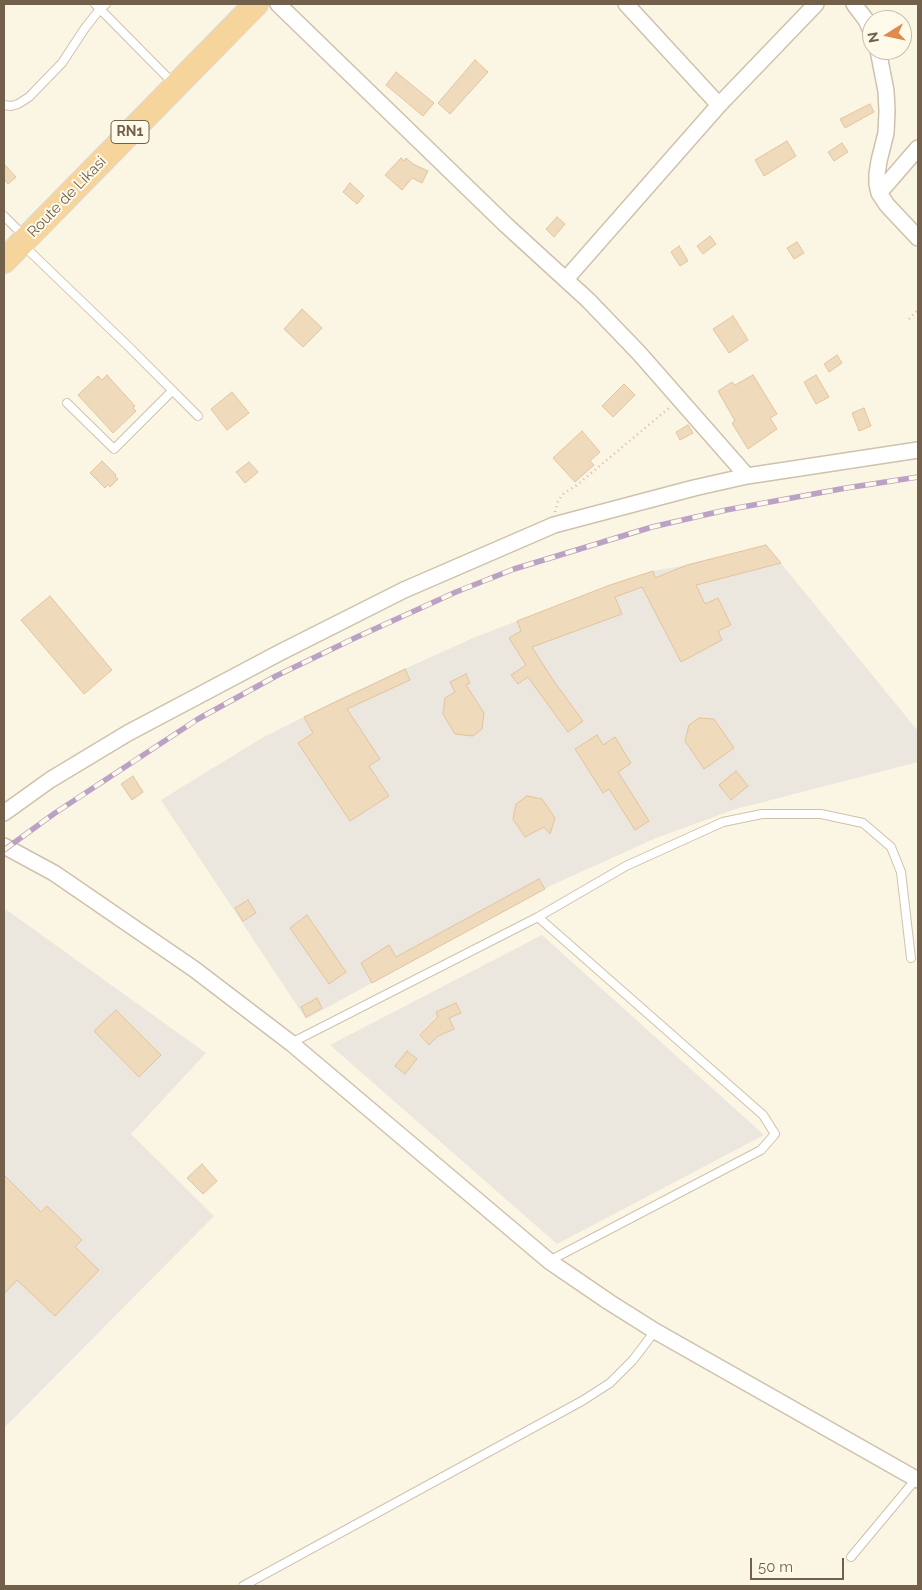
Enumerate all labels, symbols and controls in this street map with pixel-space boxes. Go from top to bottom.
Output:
north arrow [862,10,912,60]
text: N [864,31,882,44]
road number: RN1 [111,120,149,144]
street label: Route de Likasi [24,153,110,241]
scale bar [752,1548,846,1580]
text: 50 m [758,1558,793,1576]

